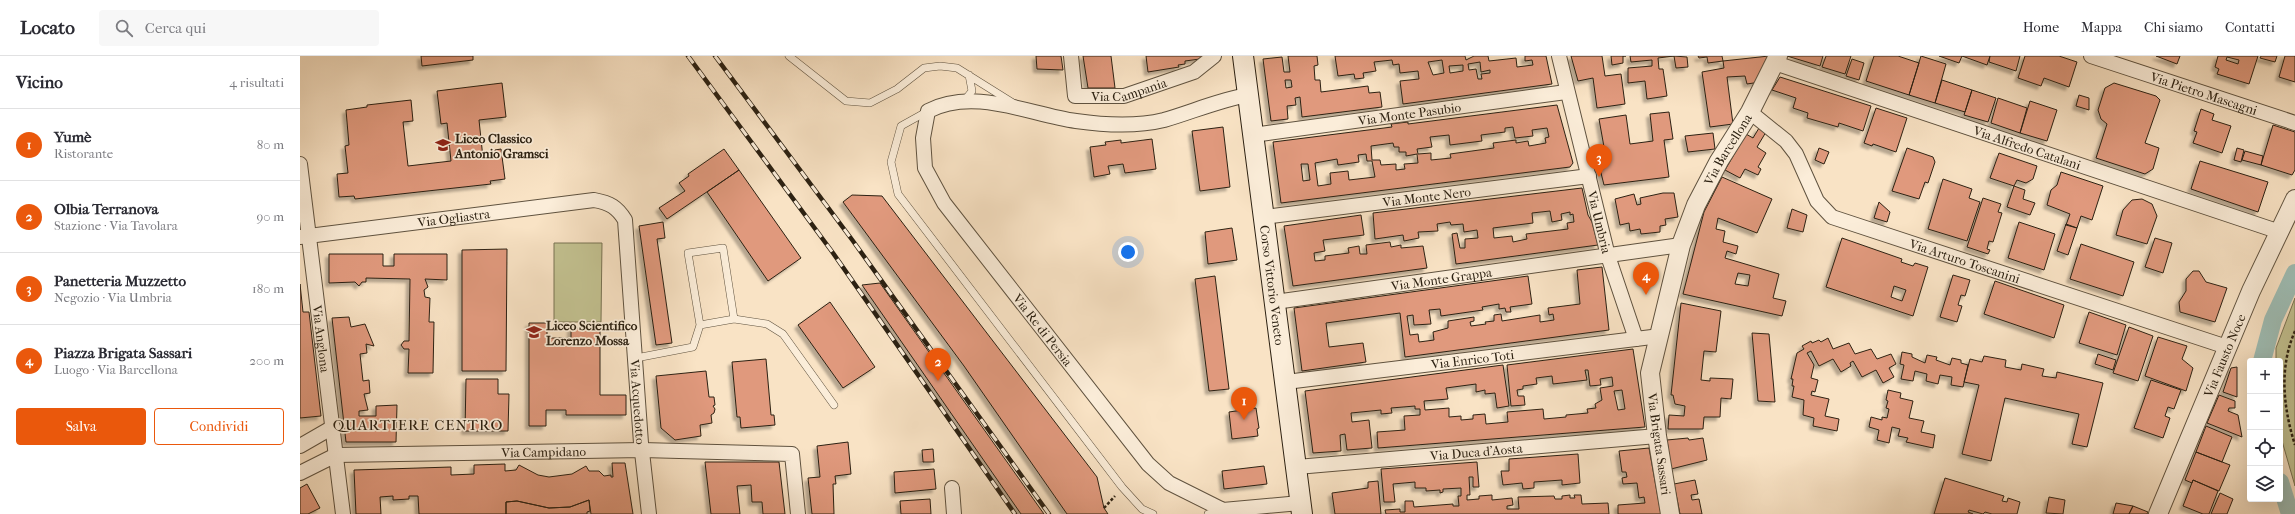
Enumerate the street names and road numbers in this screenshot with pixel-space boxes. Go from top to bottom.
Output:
street label: Via Pietro Mascagni [2148,68,2260,118]
street label: Via Campania [1090,74,1169,104]
street label: Via Monte Pasubio [1356,99,1462,128]
street label: Via Barcellona [1700,110,1755,188]
street label: Via Alfredo Catalani [1971,122,2083,172]
street label: Via Monte Nero [1381,183,1472,210]
street label: Via Umbria [1585,188,1615,256]
street label: Via Ogliastra [416,206,492,230]
street label: Corso Vittorio Veneto [1257,224,1288,346]
street label: Via Arturo Toscanini [1907,235,2022,286]
street label: Via Monte Grappa [1389,264,1494,293]
street label: Via Re di Persia [1010,290,1077,370]
street label: Via Anglona [310,303,333,374]
street label: Via Fausto Noce [2200,311,2248,400]
street label: Via Enrico Toti [1429,346,1515,372]
street label: Via Acquedotto [627,358,649,445]
street label: Via Brigata Sassari [1644,391,1674,496]
street label: Via Duca d'Aosta [1429,440,1524,463]
street label: Via Campidano [500,443,587,460]

